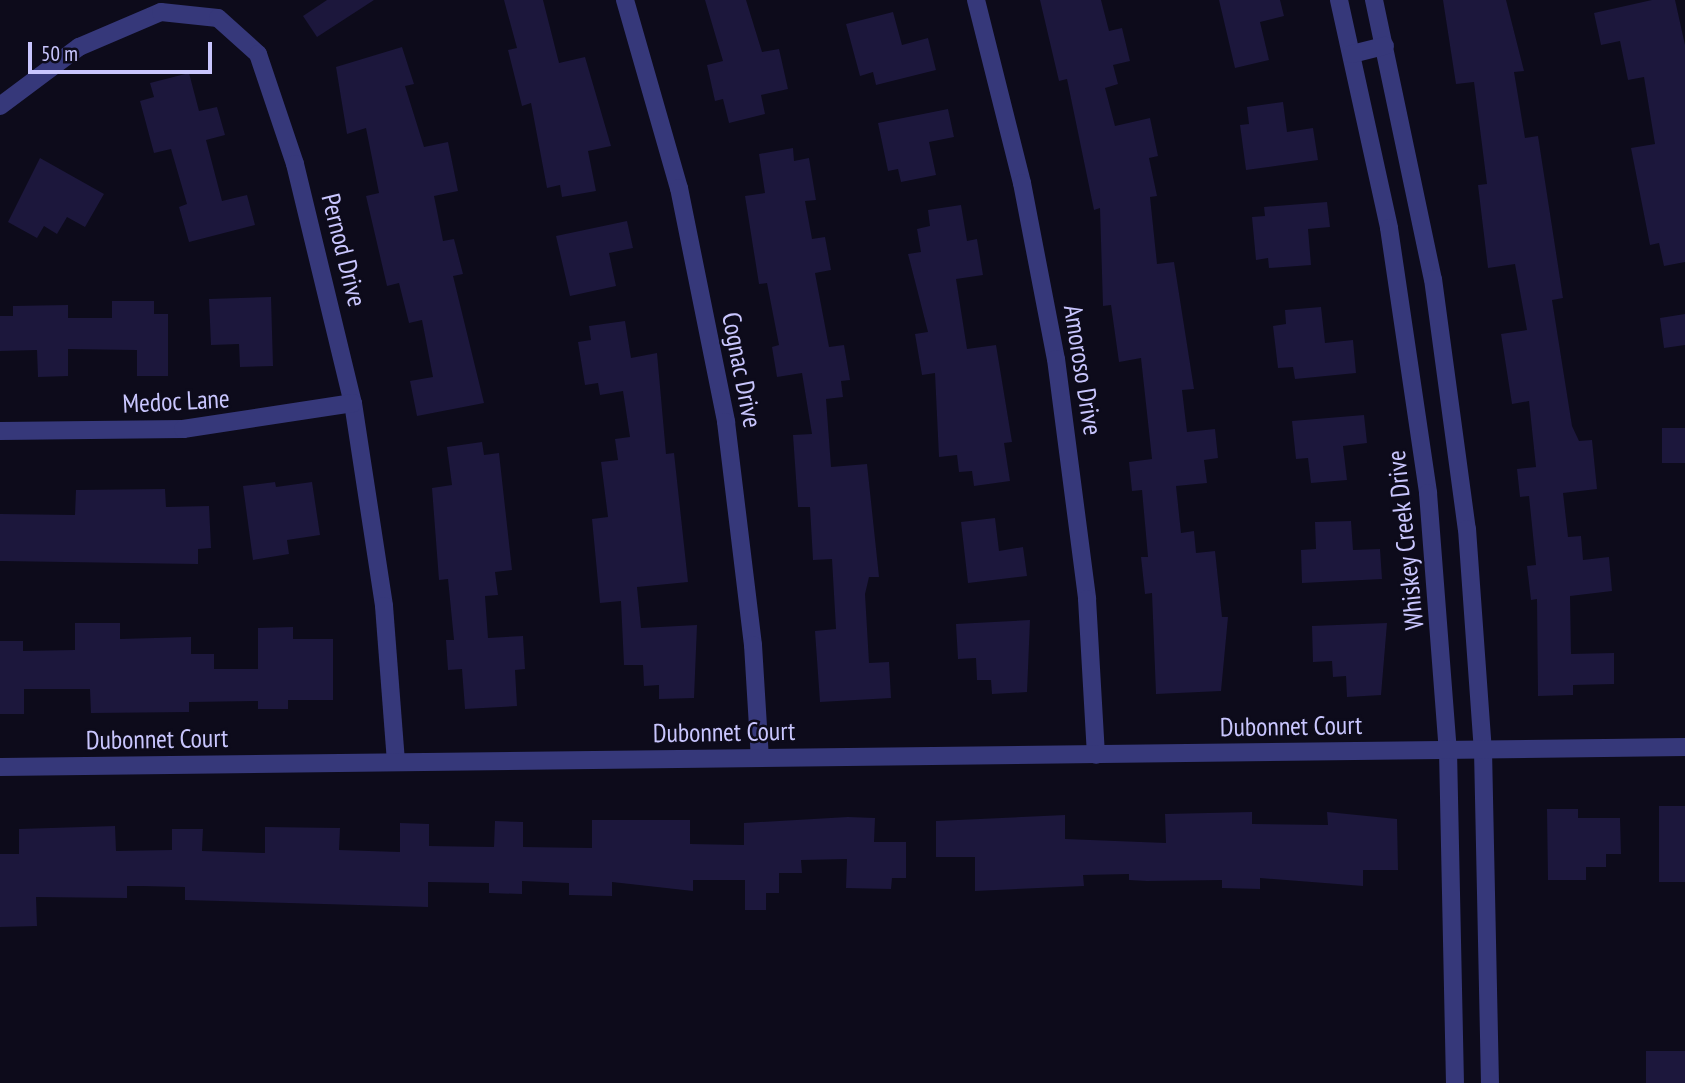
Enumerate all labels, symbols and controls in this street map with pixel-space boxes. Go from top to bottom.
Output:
scale bar [32,28,215,72]
text: 50 m [41,40,78,67]
street label: Pernod Drive [315,190,373,310]
street label: Amoroso Drive [1057,303,1109,437]
street label: Cognac Drive [715,309,769,431]
street label: Medoc Lane [121,383,231,419]
street label: Whiskey Creek Drive [1380,448,1430,632]
street label: Dubonnet Court [1220,709,1362,743]
street label: Dubonnet Court [653,715,795,749]
street label: Dubonnet Court [86,722,228,756]

